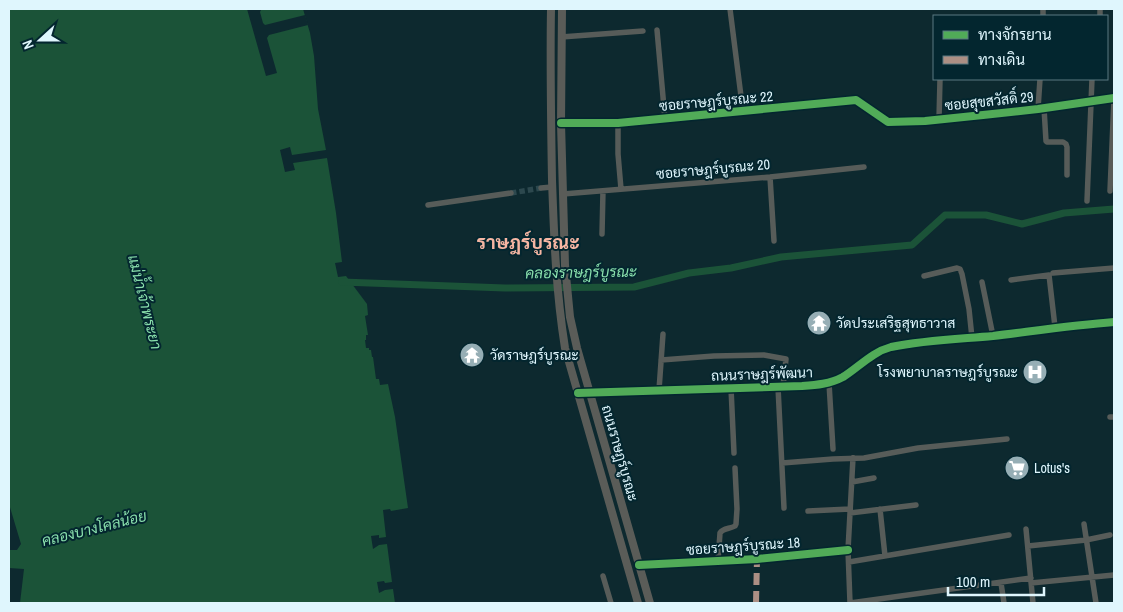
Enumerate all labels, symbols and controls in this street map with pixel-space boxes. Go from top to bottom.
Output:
north arrow [15,15,65,65]
legend [933,15,1108,80]
text: ทางจักรยาน [978,24,1052,45]
text: N [18,38,38,52]
text: ทางเดิน [978,49,1025,70]
street label: ซอยสุขสวัสดิ์ 29 [943,84,1034,116]
street label: ซอยราษฎร์บูรณะ 22 [658,87,774,116]
street label: ซอยราษฎร์บูรณะ 20 [655,155,771,184]
district label: ราษฎร์บูรณะ [476,229,580,256]
water label: แม่น้ำเจ้าพระยา [123,252,169,352]
water label: คลองราษฎร์บูรณะ [525,261,637,283]
temple icon: วัดประเสริฐสุทธาวาส [806,310,832,336]
place label: วัดประเสริฐสุทธาวาส [836,314,955,333]
temple icon: วัดราษฎร์บูรณะ [459,342,485,368]
place label: วัดราษฎร์บูรณะ [490,346,579,365]
hospital icon: โรงพยาบาลราษฎร์บูรณะ [1022,359,1048,385]
street label: ถนนราษฎร์พัฒนา [711,363,813,385]
place label: โรงพยาบาลราษฎร์บูรณะ [876,363,1018,382]
street label: ถนนราษฎร์บูรณะ [597,403,642,503]
supermarket icon: Lotus's [1004,455,1030,481]
place label: Lotus's [1034,459,1070,477]
water label: คลองบางโคล่น้อย [39,505,149,551]
street label: ซอยราษฎร์บูรณะ 18 [685,533,801,560]
scale bar [948,564,1044,596]
text: 100 m [956,571,990,592]

